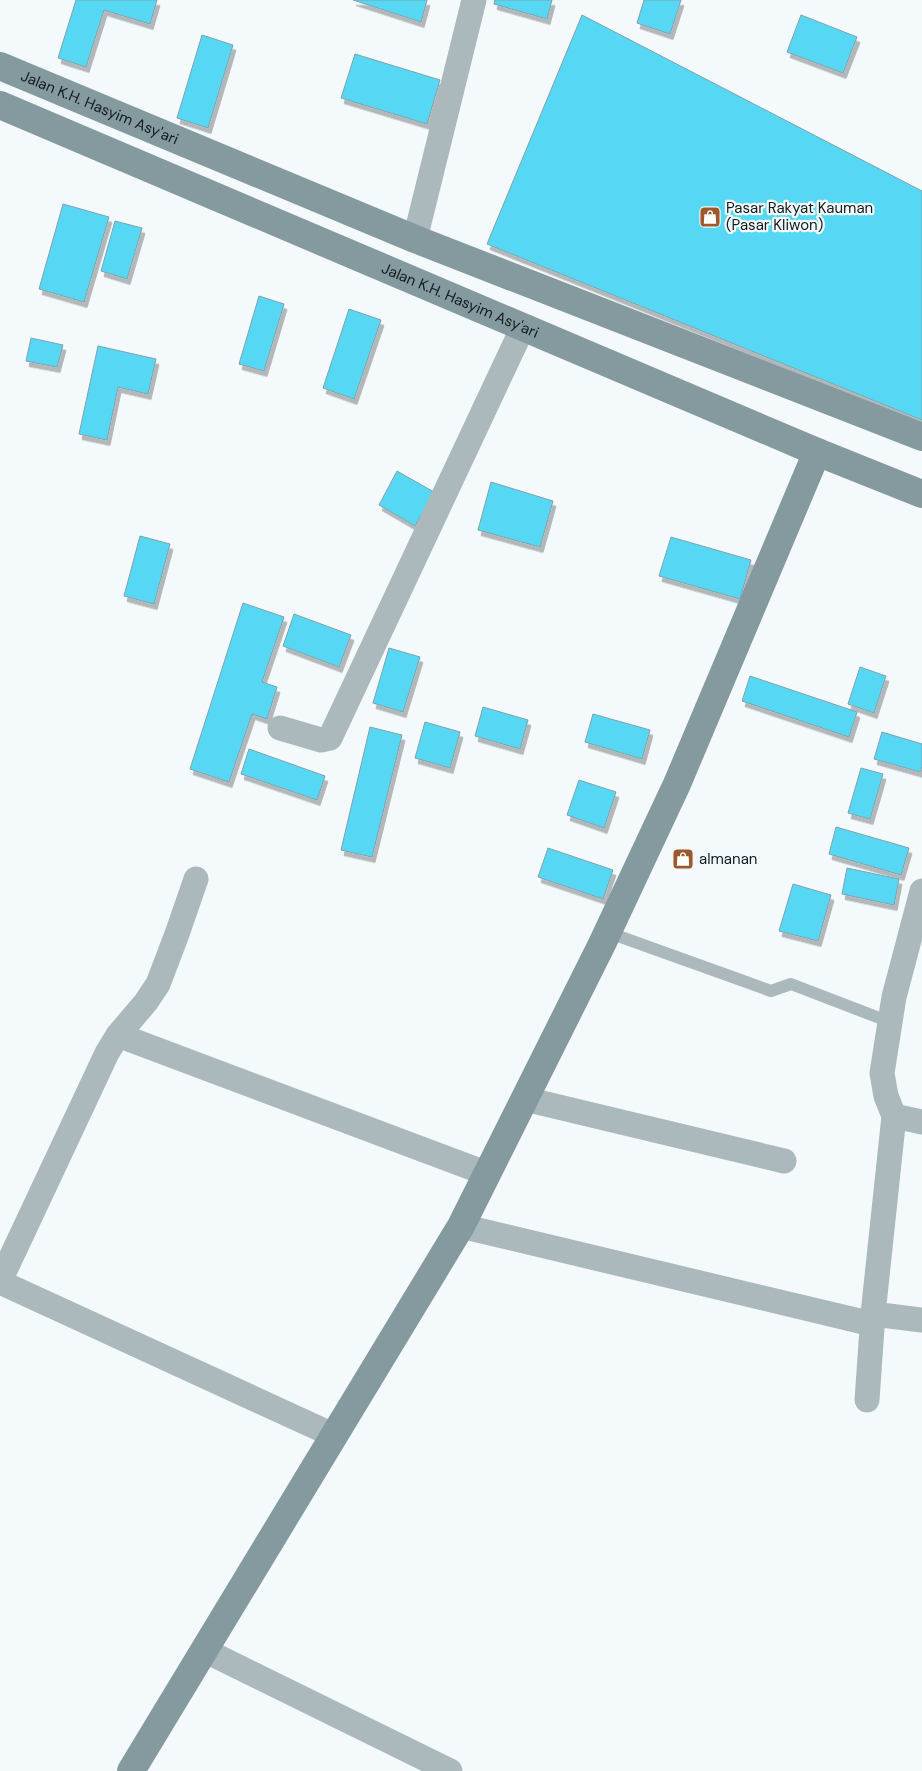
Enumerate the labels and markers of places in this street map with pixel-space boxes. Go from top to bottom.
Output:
place label: Pasar Rakyat Kauman (Pasar Kliwon) [726,198,873,235]
shop icon: Pasar Rakyat Kauman (Pasar Kliwon) [698,205,722,229]
shop icon: almanan [671,847,695,871]
place label: almanan [699,849,757,869]

